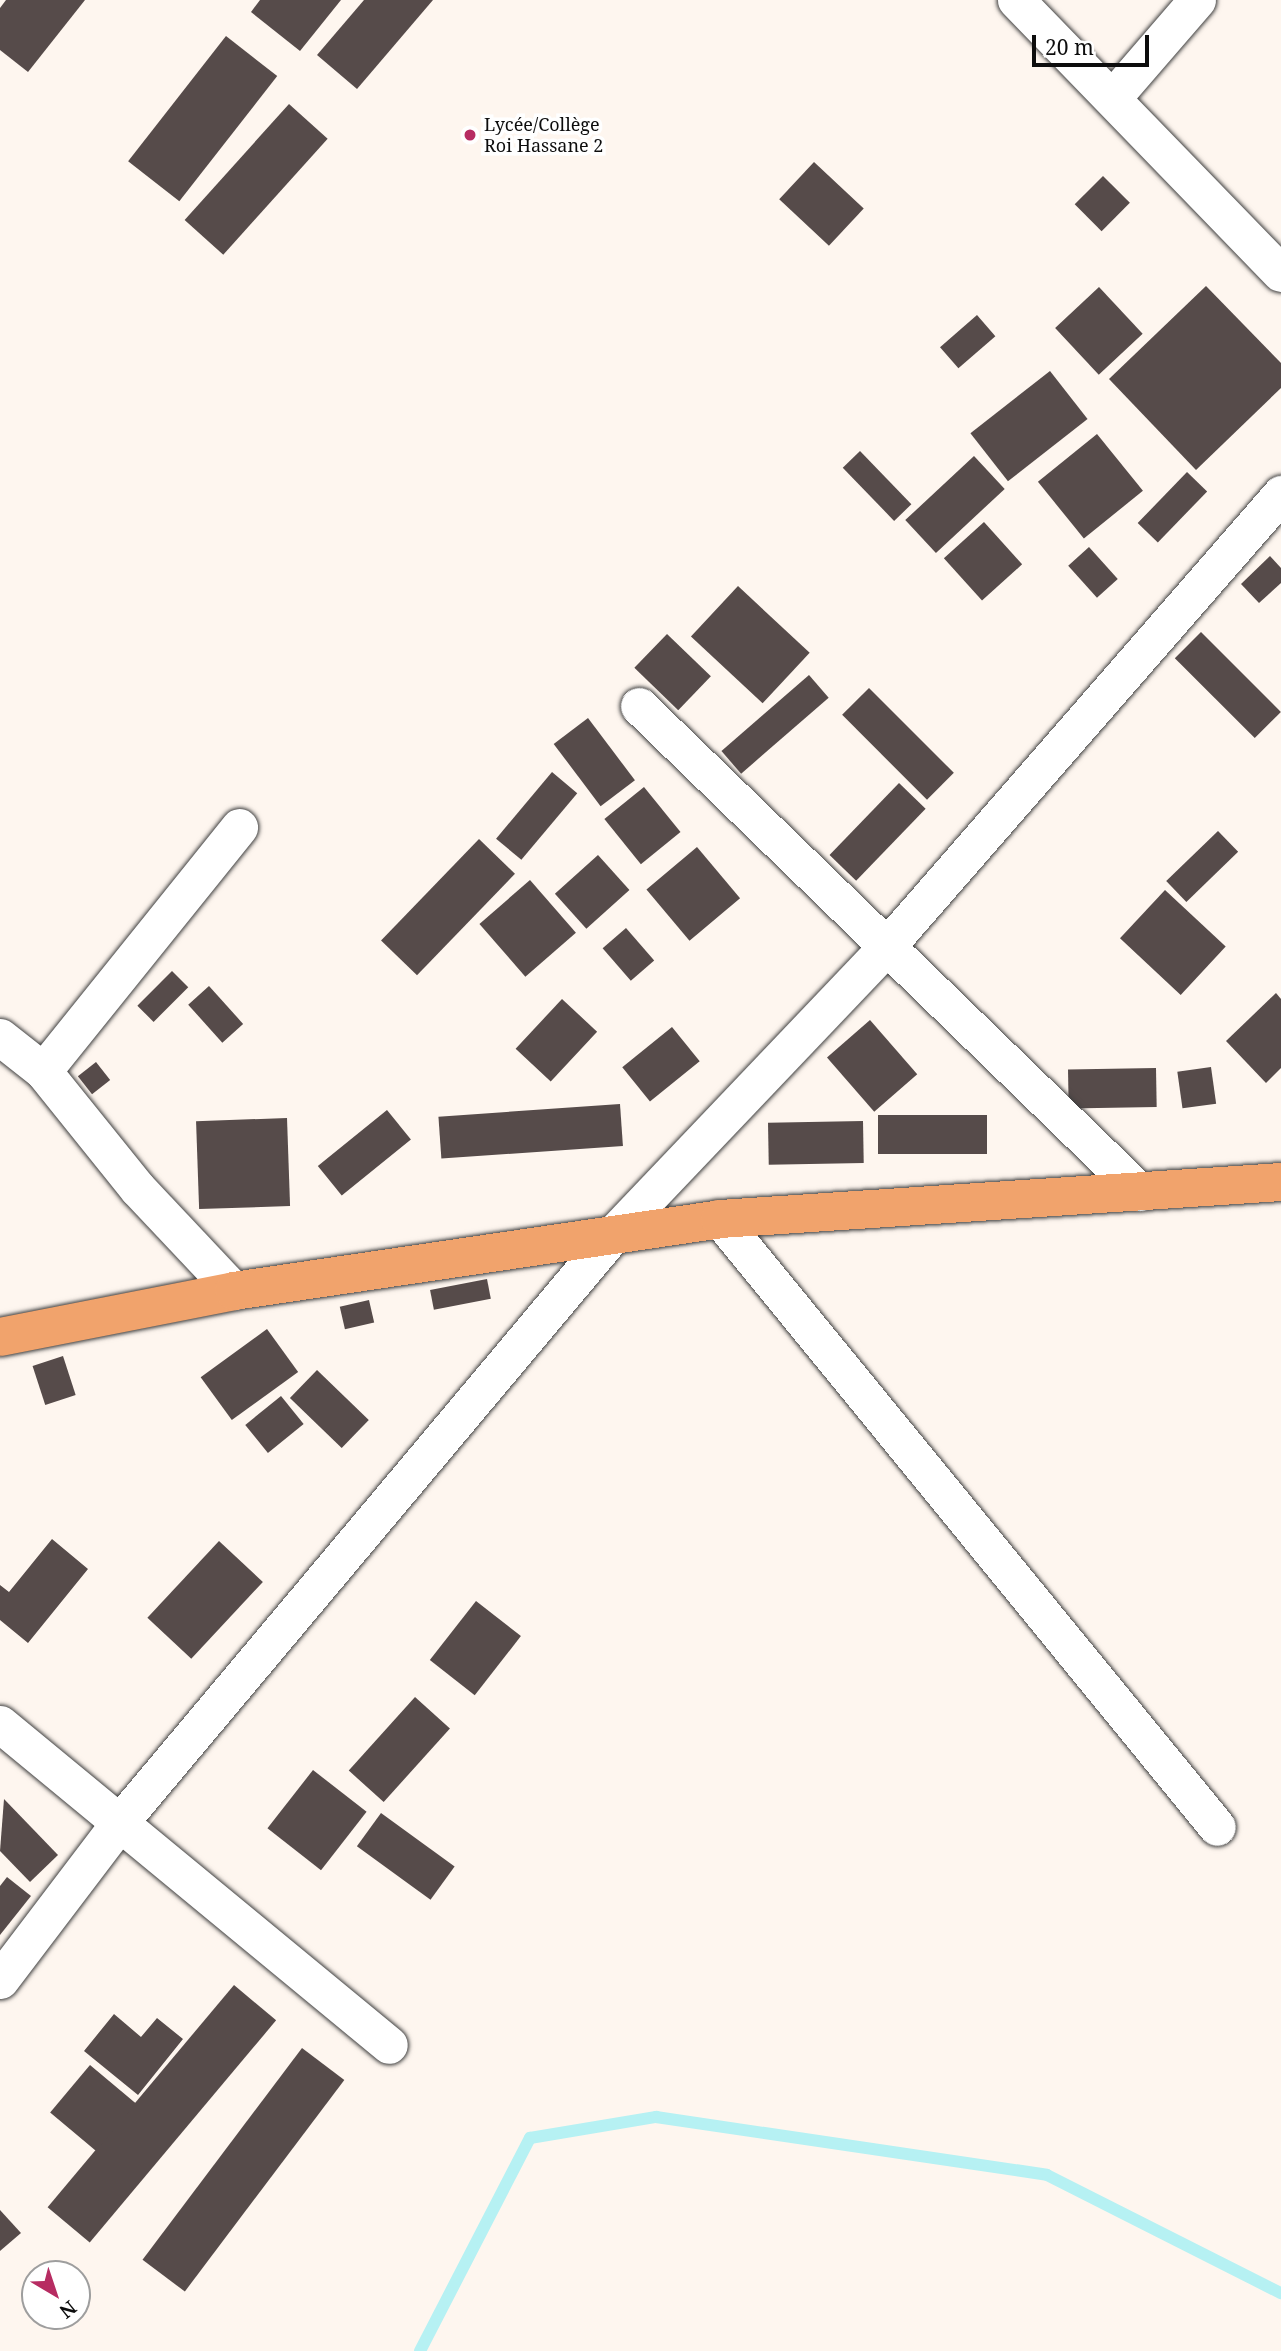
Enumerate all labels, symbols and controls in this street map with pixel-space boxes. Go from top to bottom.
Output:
scale bar [1036,21,1153,65]
text: 20 m [1045,33,1094,61]
place label: Lycée/Collège Roi Hassane 2 [484,114,603,156]
marker: Lycée/Collège Roi Hassane 2 [462,127,478,143]
north arrow [21,2260,91,2330]
text: N [54,2295,82,2325]

